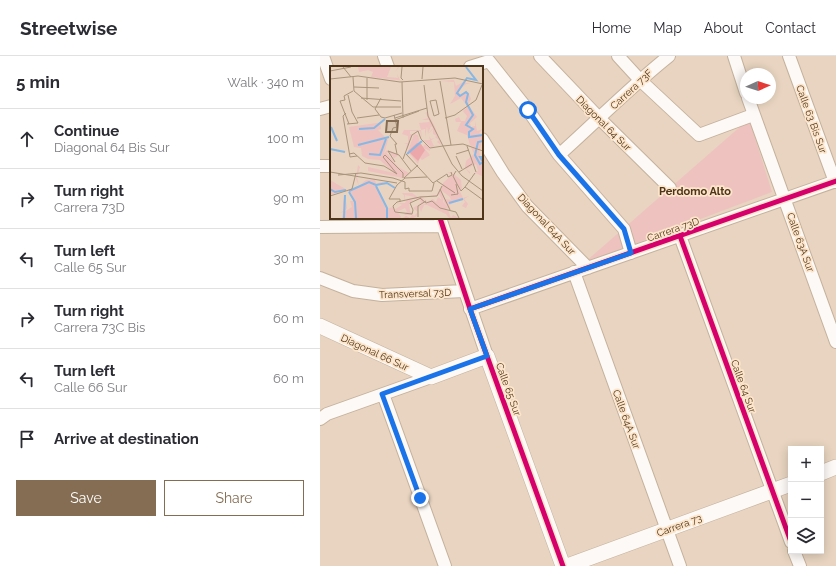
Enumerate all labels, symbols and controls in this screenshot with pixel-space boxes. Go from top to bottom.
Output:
text: Streetwise [20,17,117,39]
text: Home [592,20,631,36]
text: Map [653,20,682,36]
text: About [704,20,743,36]
text: Contact [765,20,816,36]
inset map [330,66,483,219]
street label: Carrera 73F [608,67,655,111]
north arrow [740,68,776,104]
text: 5 min [16,72,60,92]
text: Walk · 340 m [227,75,304,90]
street label: Calle 63 Bis Sur [794,84,829,155]
street label: Diagonal 64 Sur [574,94,634,153]
route start [519,101,537,119]
text: Continue [54,122,119,140]
icon: ahead [16,128,38,150]
text: 100 m [267,131,304,146]
text: Diagonal 64 Bis Sur [54,140,170,155]
text: Turn right [54,182,124,200]
district label: Perdomo Alto [659,185,731,198]
icon: right [16,188,38,210]
text: 90 m [273,191,304,206]
street label: Diagonal 64A Sur [516,192,578,257]
text: Carrera 73D [54,200,125,215]
street label: Calle 63A Sur [785,211,816,274]
street label: Carrera 73D [646,215,701,244]
text: Turn left [54,242,115,260]
icon: left [16,248,38,270]
text: 30 m [274,251,304,266]
text: Calle 65 Sur [54,260,126,275]
street label: Transversal 73D [379,287,451,300]
text: Turn right [54,302,124,320]
icon: right [16,308,38,330]
text: 60 m [273,311,304,326]
text: Carrera 73C Bis [54,320,145,335]
street label: Diagonal 66 Sur [339,332,411,373]
street label: Calle 64 Sur [729,358,758,415]
street label: Calle 65 Sur [494,361,523,418]
text: Turn left [54,362,115,380]
icon: left [16,368,38,390]
text: 60 m [273,371,304,386]
text: Calle 66 Sur [54,380,127,395]
street label: Calle 64A Sur [611,388,642,451]
icon: arrive [16,428,38,450]
text: Arrive at destination [54,430,199,448]
map controls [788,446,824,554]
button: + [788,446,824,482]
button: Save [16,480,156,516]
button: Share [164,480,304,516]
button: − [788,482,824,518]
route end [411,489,429,507]
street label: Carrera 73 [655,512,703,539]
button: layers [788,518,824,554]

